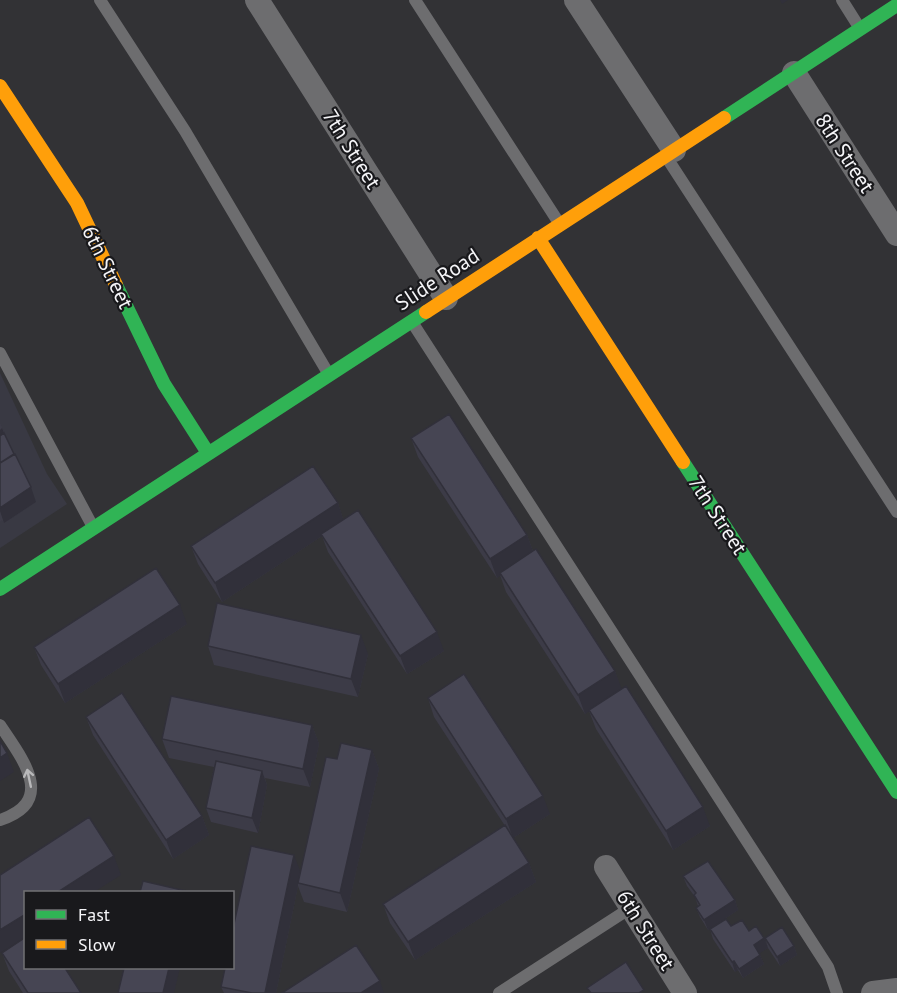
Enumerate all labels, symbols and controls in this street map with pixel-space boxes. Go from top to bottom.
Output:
street label: 7th Street [317,104,387,194]
street label: 8th Street [809,108,881,198]
street label: 6th Street [76,221,140,313]
street label: Slide Road [390,242,484,316]
street label: 7th Street [682,470,754,560]
one-way arrow [23,769,34,788]
street label: 6th Street [611,885,681,975]
legend [24,891,234,969]
text: Fast [78,903,110,926]
text: Slow [78,933,116,956]

